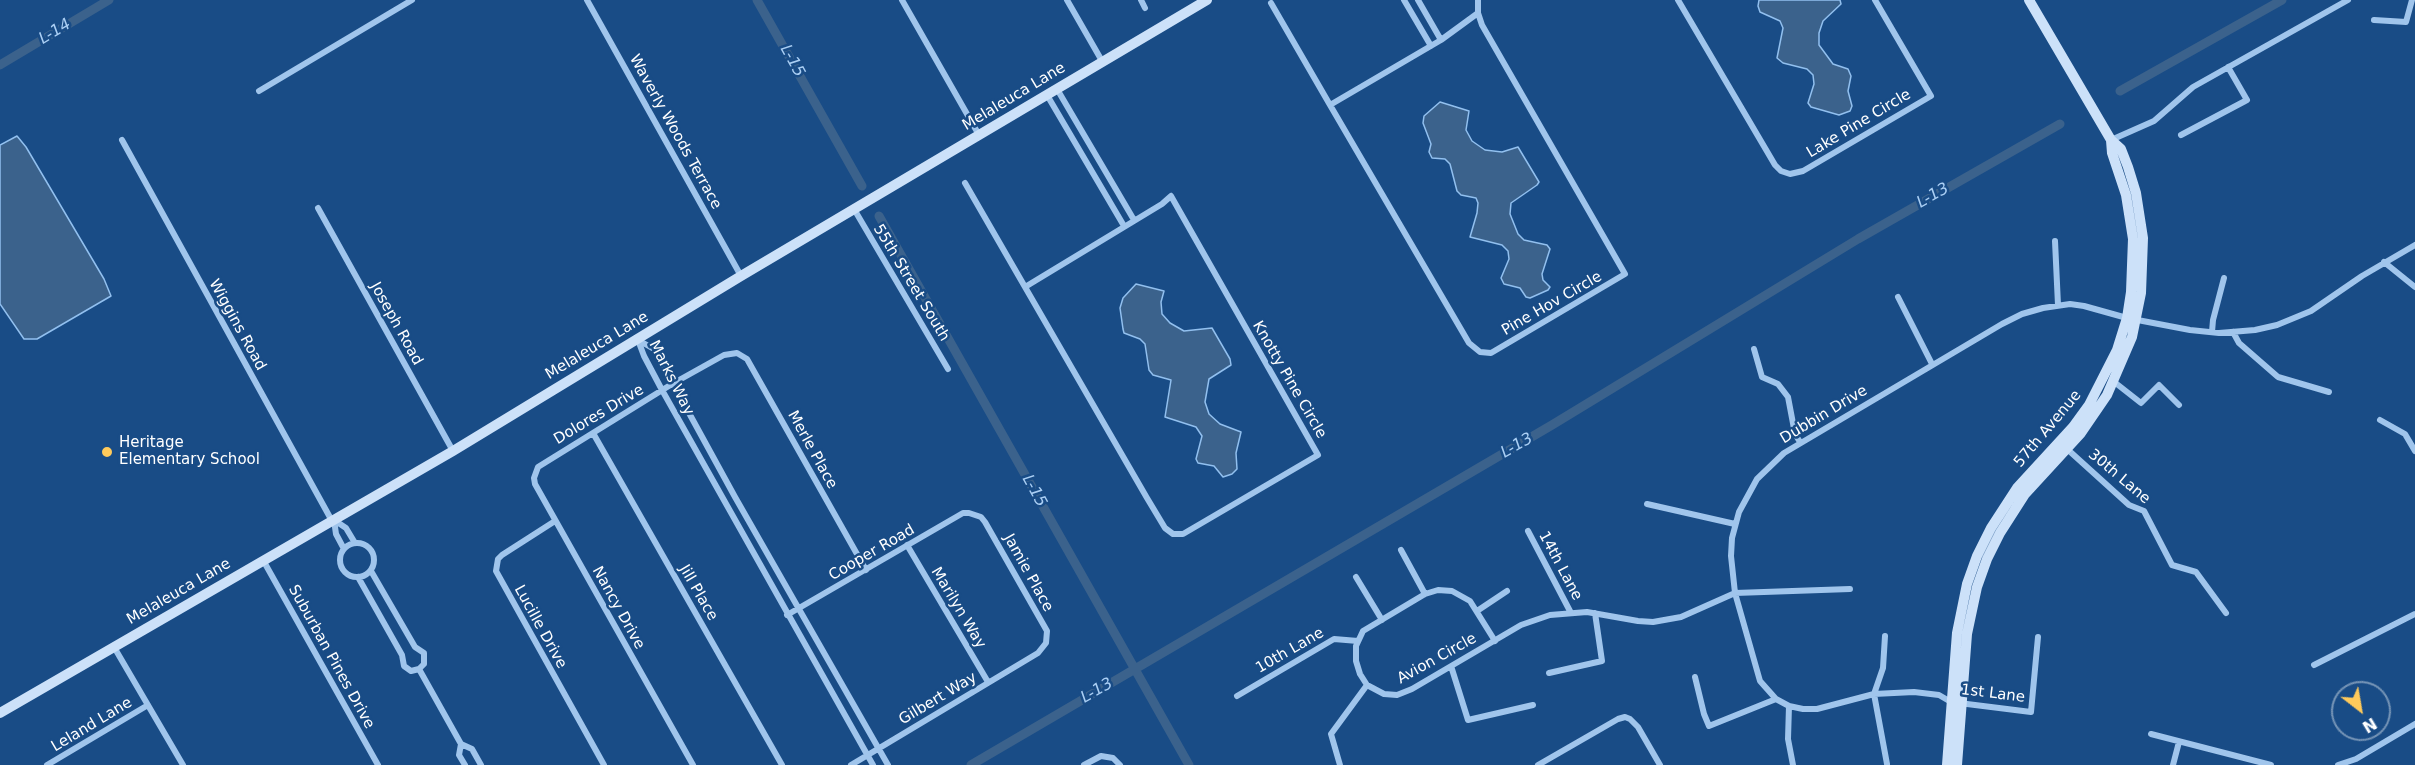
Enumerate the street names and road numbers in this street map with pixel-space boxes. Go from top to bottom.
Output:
street label: Waverly Woods Terrace [625,51,725,213]
street label: Melaleuca Lane [959,59,1069,135]
street label: Lake Pine Circle [1804,86,1914,162]
street label: 55th Street South [869,221,953,345]
street label: Pine Hov Circle [1499,268,1605,340]
street label: Wiggins Road [204,276,270,374]
street label: Joseph Road [366,279,426,369]
street label: Melaleuca Lane [542,308,652,384]
street label: Knotty Pine Circle [1248,318,1330,442]
street label: Marks Way [644,338,698,418]
street label: Dolores Drive [551,381,647,449]
street label: Dubbin Drive [1777,382,1871,448]
street label: 57th Avenue [2011,387,2085,471]
street label: Merle Place [783,408,841,492]
street label: 30th Lane [2084,446,2154,508]
street label: Cooper Road [826,521,918,585]
street label: 14th Lane [1534,528,1586,604]
street label: Jamie Place [999,531,1057,615]
street label: Melaleuca Lane [124,555,234,629]
street label: Jill Place [675,562,721,624]
street label: Nancy Drive [588,563,648,653]
street label: Marilyn Way [927,564,989,652]
street label: Suburban Pines Drive [284,582,378,732]
street label: Lucille Drive [510,582,570,672]
street label: 10th Lane [1253,624,1327,678]
street label: Avion Circle [1394,630,1480,688]
street label: Gilbert Way [896,669,980,729]
street label: 1st Lane [1960,681,2026,707]
street label: Leland Lane [48,694,136,756]

